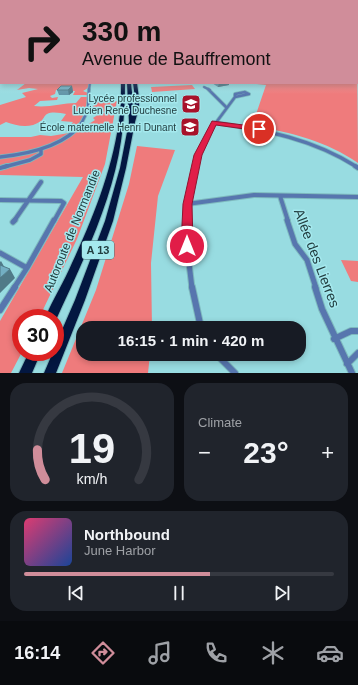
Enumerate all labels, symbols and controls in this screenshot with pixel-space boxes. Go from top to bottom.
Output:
icon: right [16,16,68,68]
text: 330 m [82,16,161,47]
text: Avenue de Bauffremont [82,49,270,69]
place label: Lycée professionnel Lucien René Duchesne [73,93,177,116]
school or university icon: Lycée professionnel Lucien René Duchesne [180,93,202,115]
pin [242,112,276,146]
school or university icon: École maternelle Henri Dunant [179,116,201,138]
icon: arrive [248,118,270,140]
place label: École maternelle Henri Dunant [40,121,176,133]
street label: Autoroute de Normandie [41,167,103,294]
street label: Allée des Lierres [291,206,343,310]
position arrow [166,225,208,267]
road number: A 13 [82,241,114,259]
speed limit sign: 30 [12,309,64,361]
text: 16:15 · 1 min · 420 m [118,332,264,349]
text: Climate [198,415,242,430]
text: 19 [69,425,115,472]
text: 23° [243,436,289,469]
text: − [198,440,211,465]
text: + [321,440,334,465]
text: km/h [77,471,108,487]
text: Northbound [84,526,170,543]
text: June Harbor [84,543,156,558]
icon: previous [65,582,87,604]
icon: pause [168,582,190,604]
icon: next [271,582,293,604]
icon: directions [89,639,117,667]
icon: music [146,639,174,667]
icon: phone [202,639,230,667]
icon: climate [259,639,287,667]
icon: car [316,639,344,667]
text: 16:14 [14,643,60,663]

